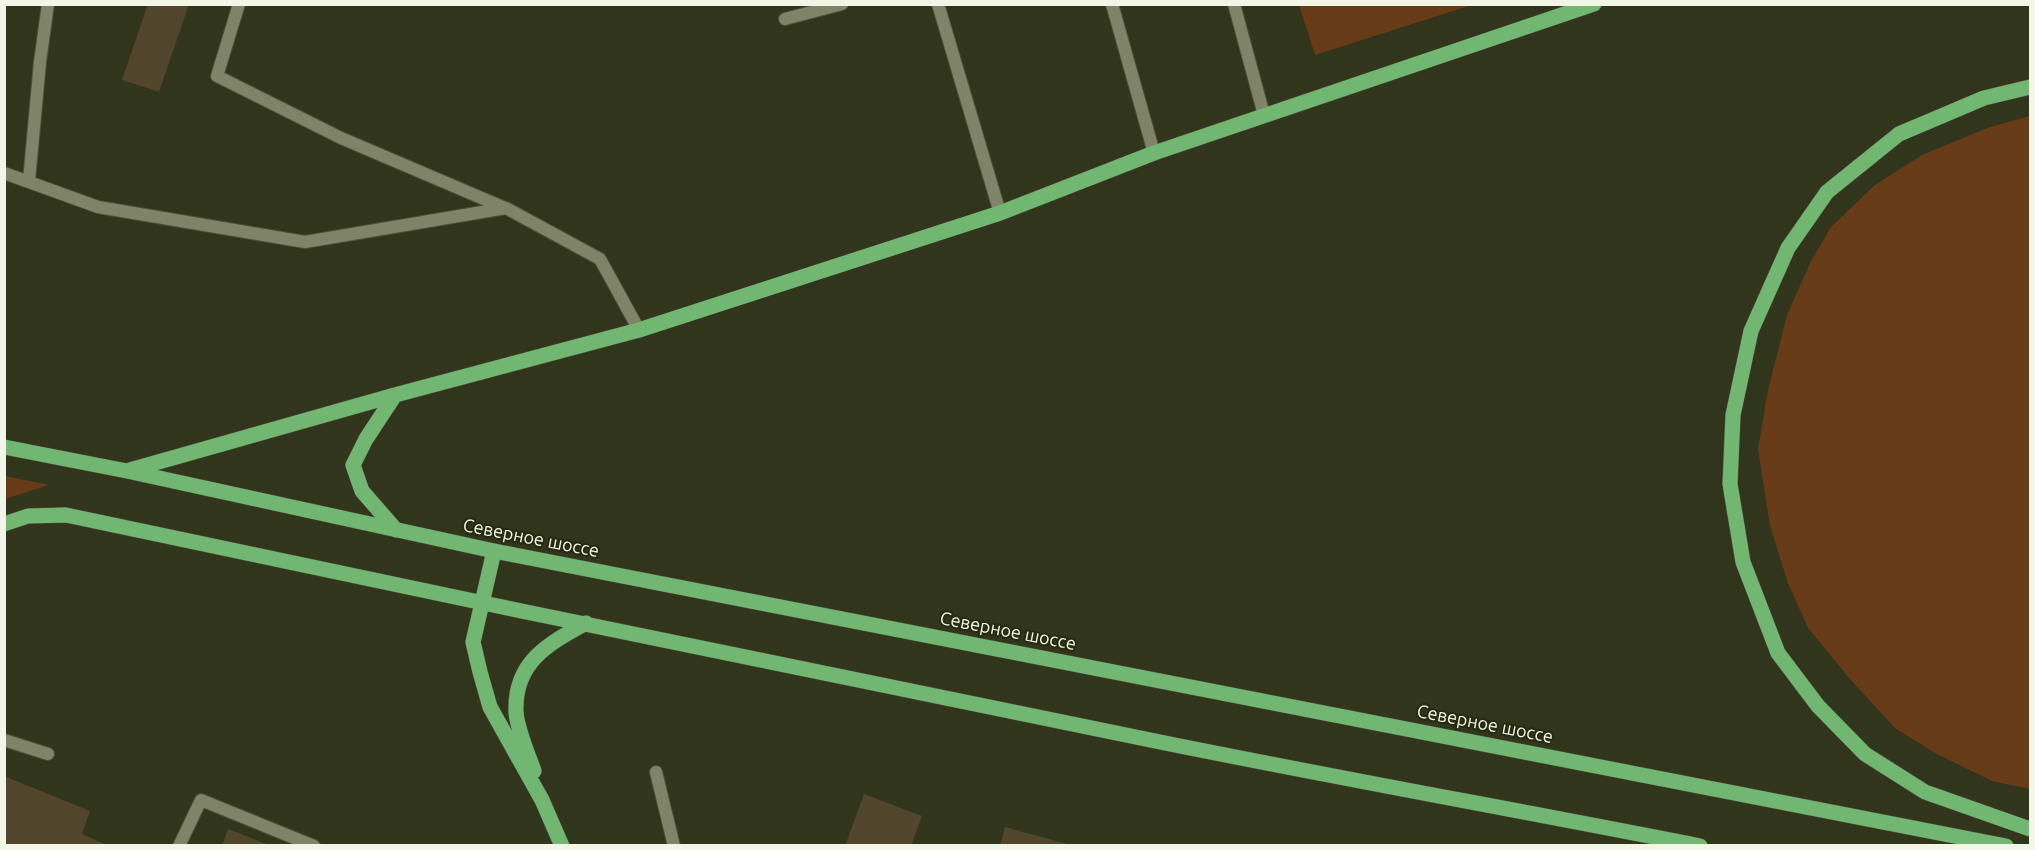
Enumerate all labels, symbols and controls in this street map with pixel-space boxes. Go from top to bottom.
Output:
street label: Северное шоссе [461,514,601,562]
street label: Северное шоссе [938,607,1078,655]
street label: Северное шоссе [1415,700,1555,748]

